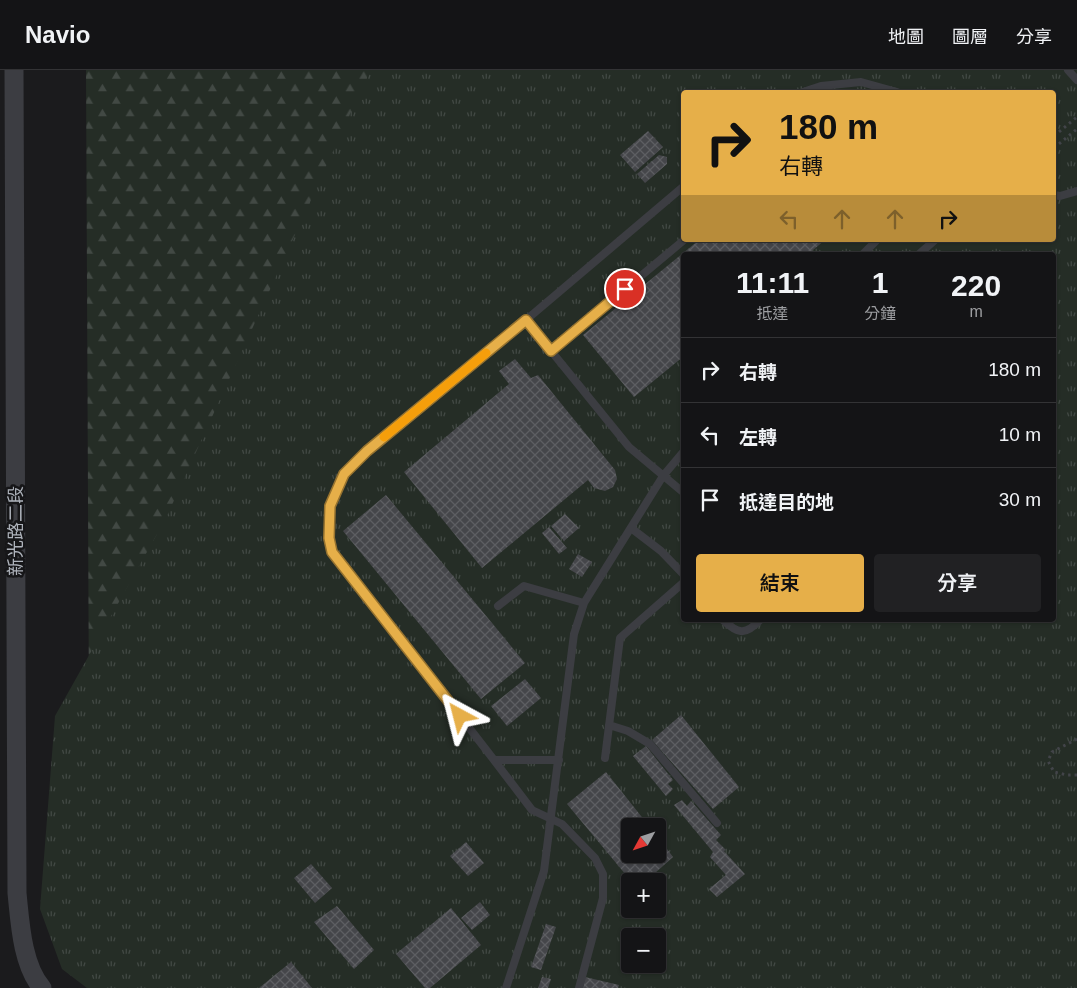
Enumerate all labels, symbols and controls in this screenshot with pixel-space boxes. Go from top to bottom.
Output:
text: Navio [25,21,90,48]
text: 地圖 [888,27,924,47]
text: 圖層 [952,27,988,47]
text: 分享 [1016,27,1052,47]
text: 180 m [779,107,878,146]
icon: right [696,110,761,175]
text: 右轉 [779,154,823,179]
icon: left [775,205,803,233]
icon: ahead [828,205,856,233]
icon: ahead [881,205,909,233]
icon: right [934,205,962,233]
text: 11:11 [736,266,809,299]
text: 1 [872,266,889,299]
pin [604,268,646,310]
text: 220 [951,269,1001,302]
icon: arrive [611,275,639,303]
text: m [969,303,983,320]
text: 抵達 [757,305,789,322]
text: 分鐘 [864,305,896,322]
icon: right [696,356,724,384]
text: 180 m [988,359,1041,380]
text: 右轉 [739,362,777,383]
icon: left [696,421,724,449]
text: 10 m [999,424,1041,445]
text: 左轉 [739,427,777,448]
street label: 新光路二段 [6,486,26,576]
icon: arrive [696,486,724,514]
text: 30 m [999,489,1041,510]
text: 抵達目的地 [739,492,834,513]
button: 結束 [696,554,864,612]
button: 分享 [874,554,1041,612]
position arrow [433,689,485,741]
north arrow [621,818,666,862]
map controls [621,818,666,973]
button: + [621,873,666,918]
button: − [621,928,666,973]

